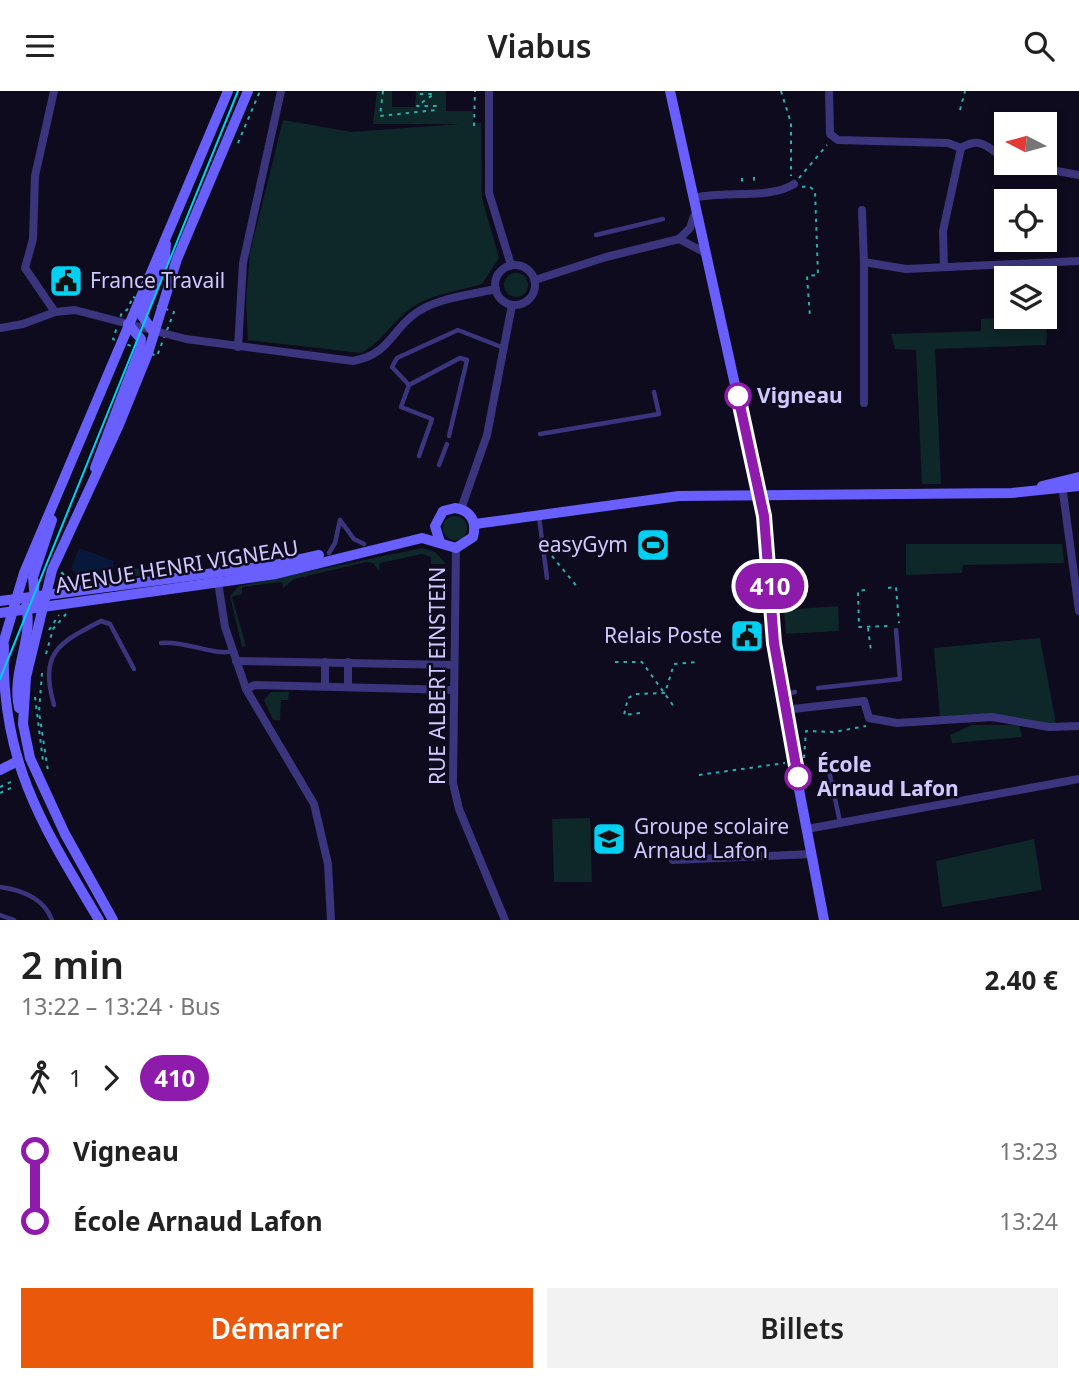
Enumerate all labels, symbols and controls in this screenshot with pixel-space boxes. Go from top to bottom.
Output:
text: Viabus [487,24,592,67]
icon: menu [21,27,59,65]
icon: search [1020,27,1058,65]
north arrow [994,112,1057,175]
map controls [994,112,1057,329]
button: locate [994,189,1057,252]
public building icon: France Travail [47,262,85,300]
place label: France Travail [90,266,225,294]
button: layers [994,266,1057,329]
place label: Vigneau [757,381,843,409]
marker: Vigneau [725,383,751,409]
sports icon: easyGym [634,526,672,564]
place label: easyGym [538,530,628,558]
street label: AVENUE HENRI VIGNEAU [53,533,300,599]
line badge: 410 [730,563,810,609]
street label: RUE ALBERT EINSTEIN [423,567,451,785]
text: 410 [749,569,791,602]
public building icon: Relais Poste [728,617,766,655]
place label: Relais Poste [604,621,722,649]
place label: École Arnaud Lafon [817,750,959,802]
marker: École Arnaud Lafon [785,764,811,790]
place label: Groupe scolaire Arnaud Lafon [634,812,789,864]
school or university icon: Groupe scolaire Arnaud Lafon [590,820,628,858]
text: 2 min [21,938,124,990]
text: 2.40 € [984,962,1058,998]
text: 13:22 – 13:24 · Bus [21,990,220,1022]
icon: walk [21,1059,59,1097]
icon: forward [92,1059,130,1097]
text: 410 [154,1061,195,1094]
text: 1 [69,1062,82,1094]
text: Vigneau [73,1133,179,1169]
text: 13:23 [999,1135,1058,1167]
text: École Arnaud Lafon [73,1203,323,1239]
text: 13:24 [999,1205,1058,1237]
button: Démarrer [21,1288,533,1368]
button: Billets [547,1288,1058,1368]

